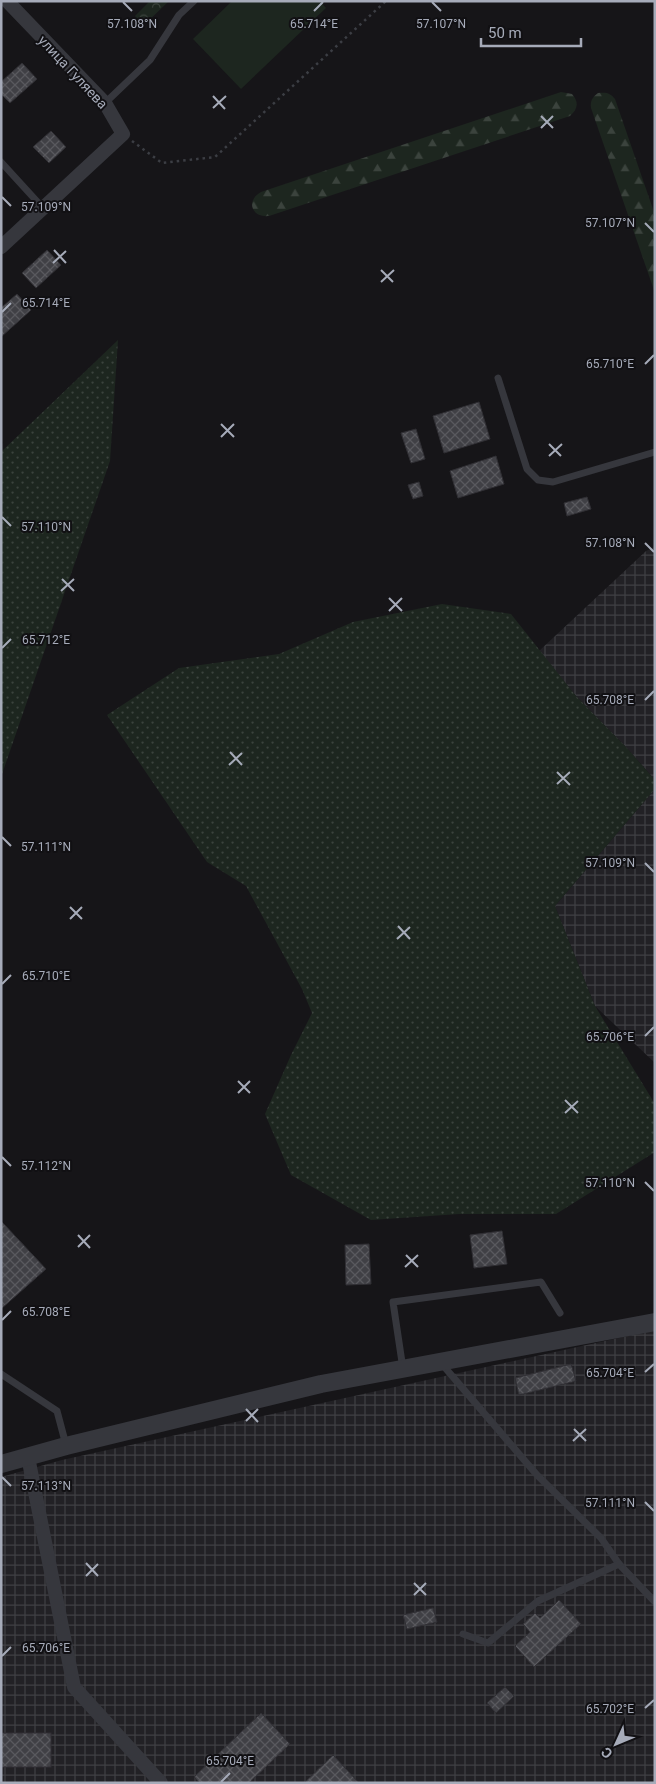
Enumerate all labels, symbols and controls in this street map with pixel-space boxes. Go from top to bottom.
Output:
scale bar [481,15,581,47]
text: 57.108°N [107,17,157,31]
text: 65.714°E [290,17,338,31]
text: 57.107°N [416,17,466,31]
text: 50 m [488,24,522,42]
street label: улица Гуляева [35,32,111,112]
text: 57.109°N [21,200,71,214]
text: 57.107°N [585,216,635,230]
text: 65.714°E [22,296,70,310]
text: 65.710°E [586,357,634,371]
text: 57.110°N [21,520,71,534]
text: 57.108°N [585,536,635,550]
text: 65.712°E [22,633,70,647]
text: 65.708°E [586,693,634,707]
text: 57.111°N [21,840,71,854]
text: 57.109°N [585,856,635,870]
text: 65.710°E [22,969,70,983]
text: 65.706°E [586,1030,634,1044]
text: 57.112°N [21,1159,71,1173]
text: 57.110°N [585,1176,635,1190]
text: 65.708°E [22,1305,70,1319]
text: 65.704°E [586,1366,634,1380]
text: 57.113°N [21,1479,71,1493]
text: 57.111°N [585,1496,635,1510]
text: 65.706°E [22,1641,70,1655]
text: 65.702°E [586,1702,634,1716]
north arrow [591,1719,641,1769]
text: С [598,1744,616,1762]
text: 65.704°E [206,1754,254,1768]

